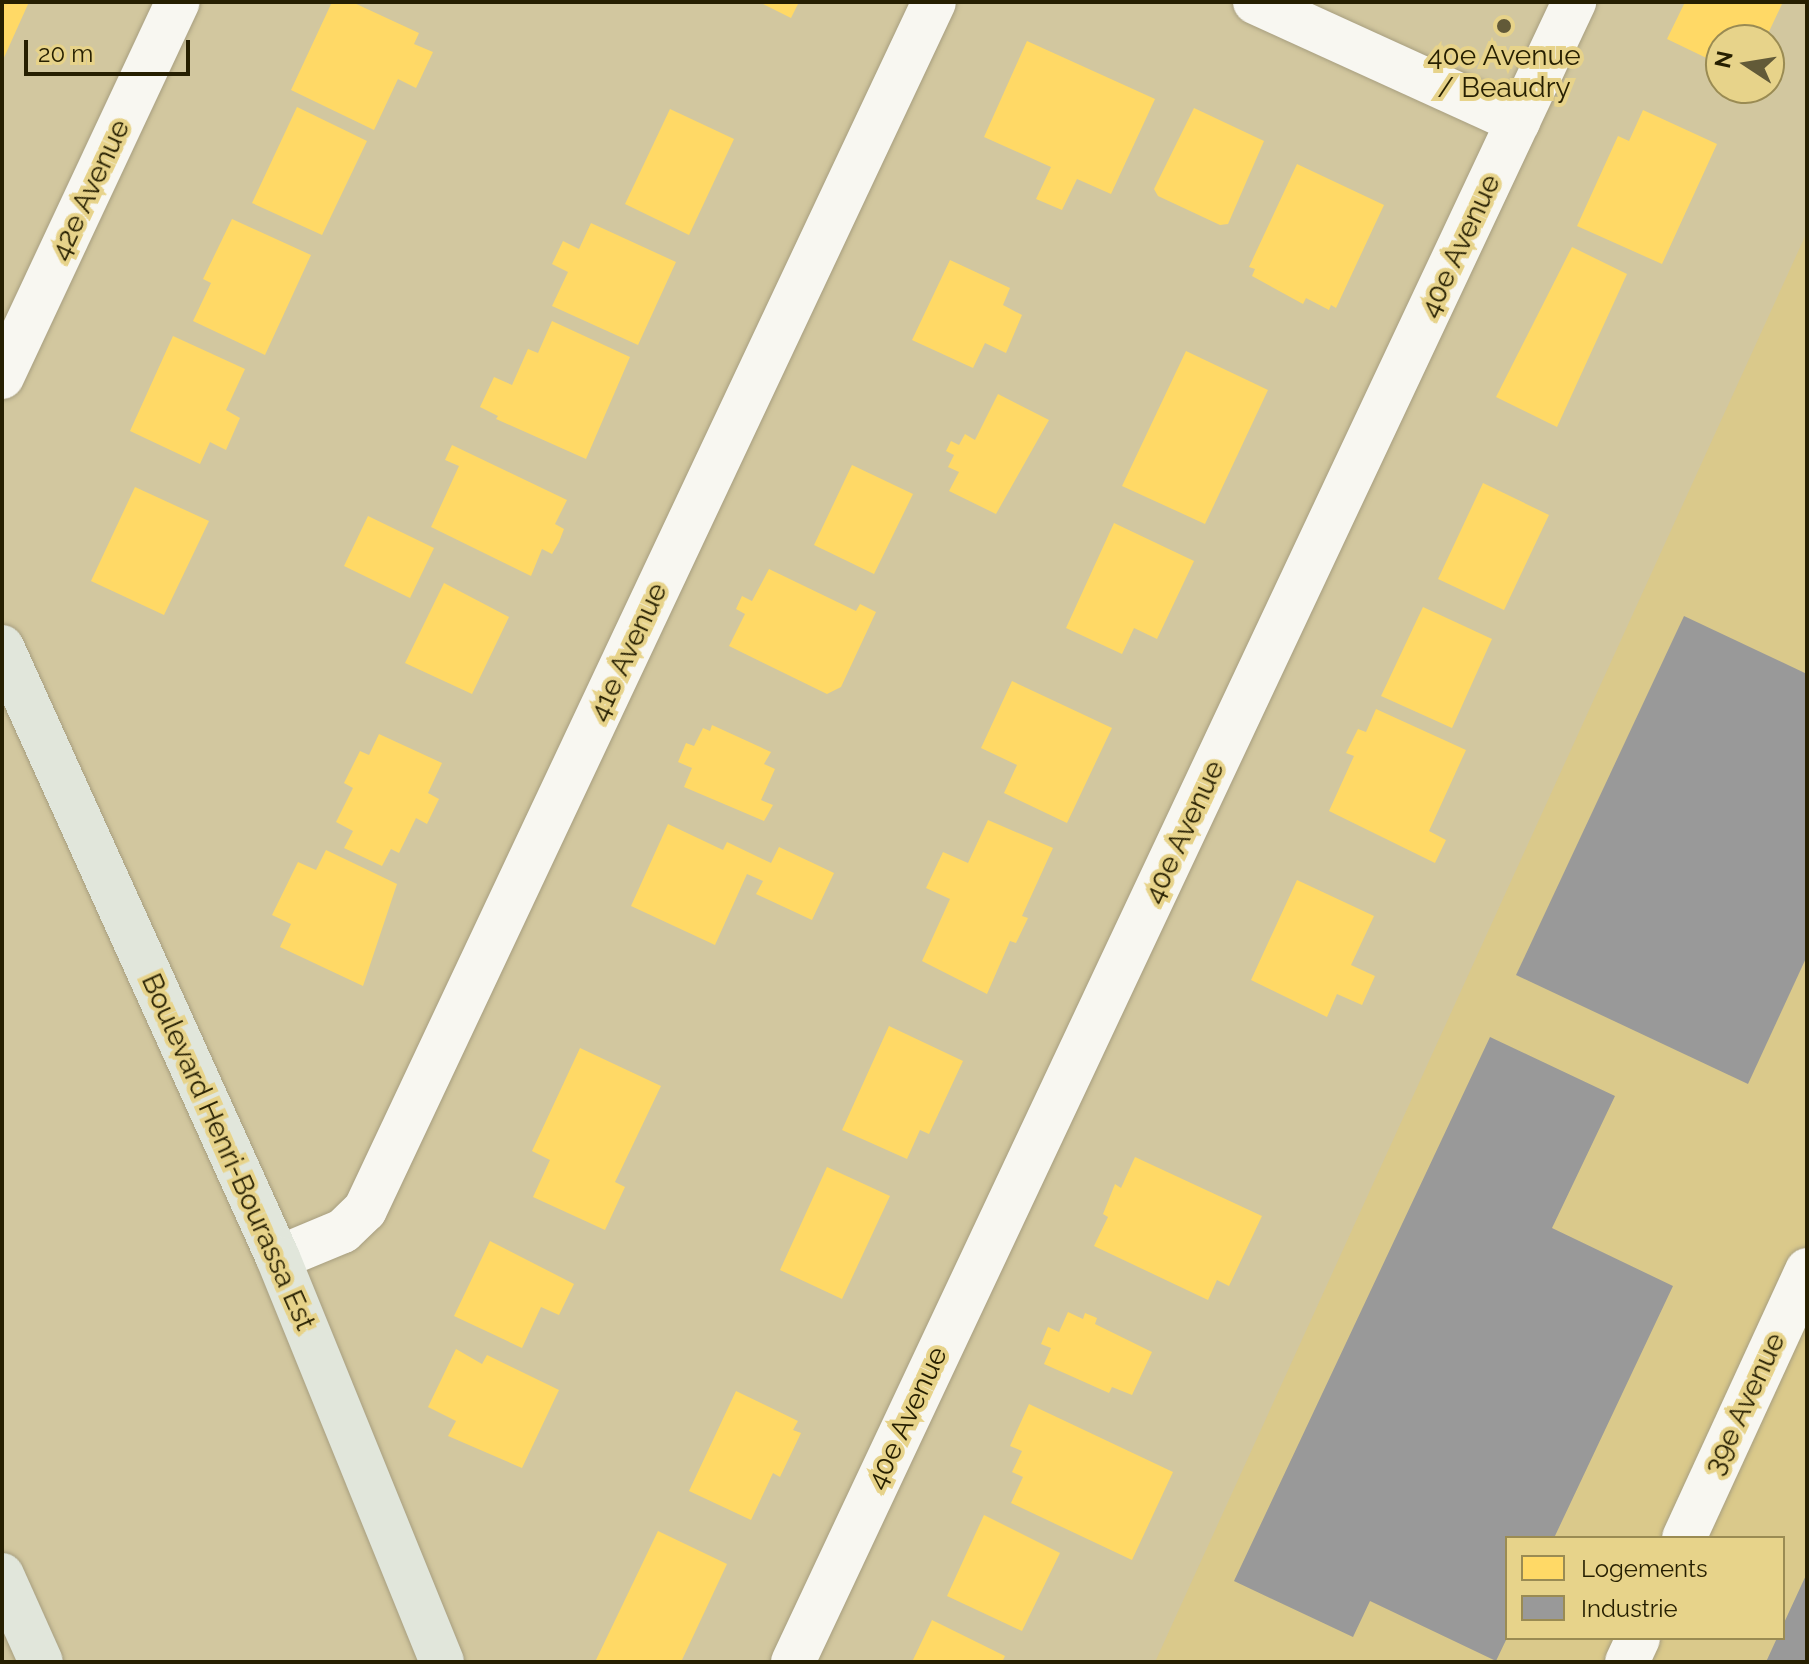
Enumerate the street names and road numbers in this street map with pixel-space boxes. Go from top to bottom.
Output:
street label: 42e Avenue [43,114,137,266]
street label: 40e Avenue [1412,169,1508,323]
street label: 41e Avenue [581,577,675,727]
street label: 40e Avenue [1136,755,1232,909]
street label: Boulevard Henri-Bourassa Est [134,969,322,1335]
street label: 39e Avenue [1697,1327,1793,1481]
street label: 40e Avenue [859,1341,955,1495]

